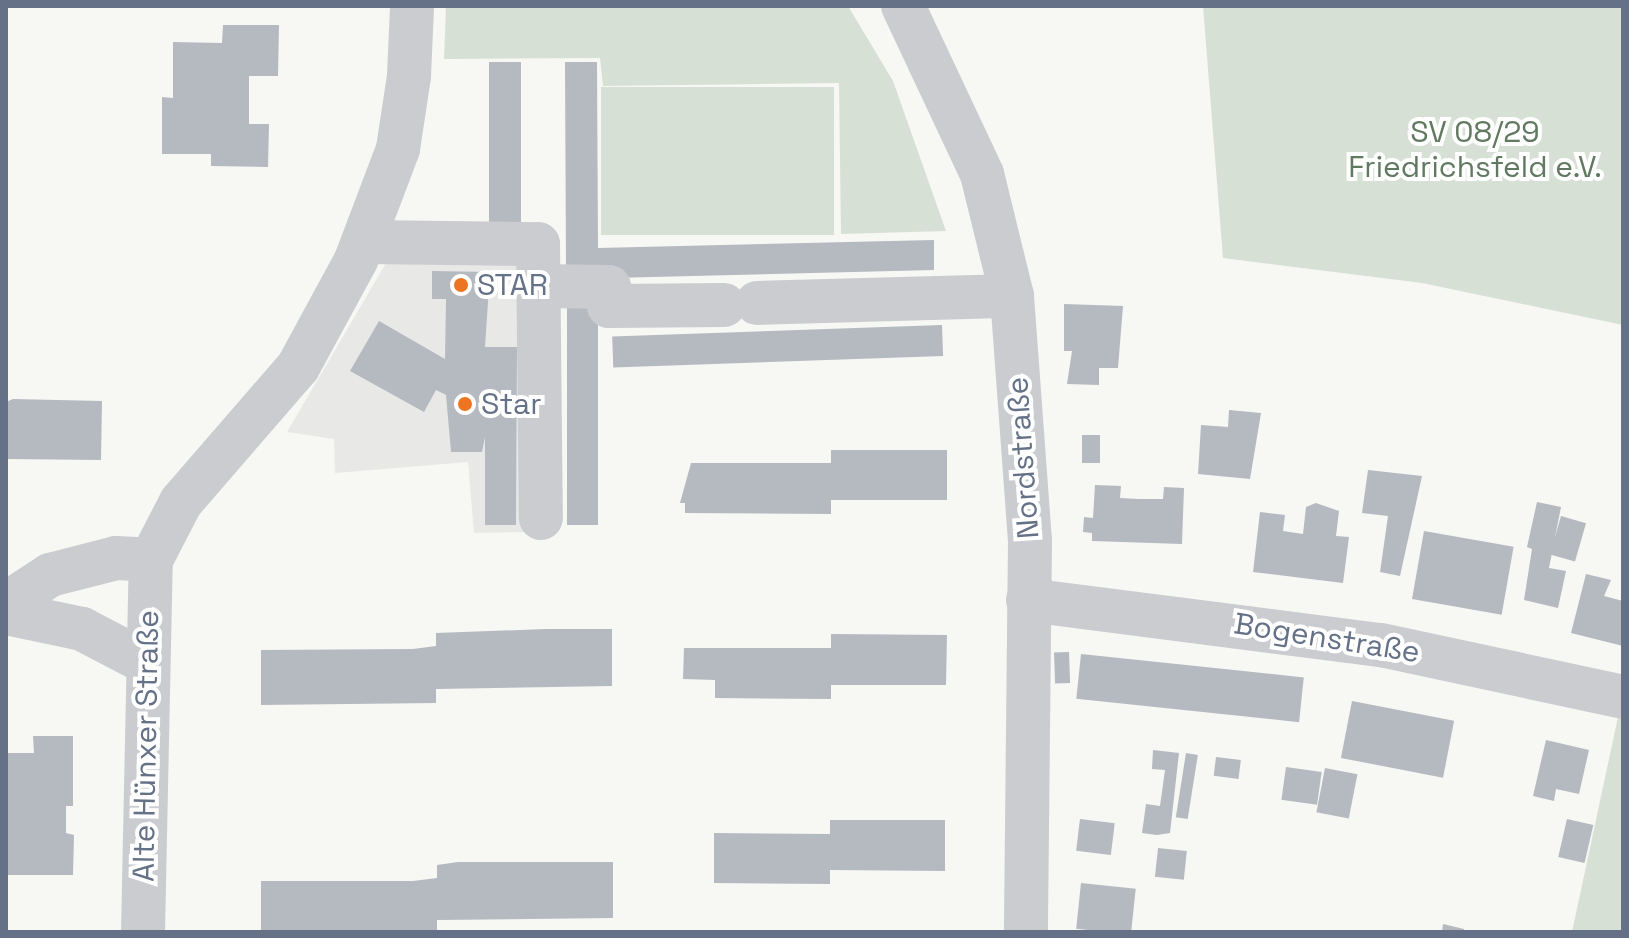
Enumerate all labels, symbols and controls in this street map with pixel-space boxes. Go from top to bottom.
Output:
park label: SV 08/29 Friedrichsfeld e.V. [1348,114,1602,184]
place label: STAR [477,267,548,303]
marker: STAR [452,276,470,294]
street label: Nordstraße [999,376,1047,540]
place label: Star [481,386,542,422]
marker: Star [456,395,474,413]
street label: Bogenstraße [1231,606,1423,670]
street label: Alte Hünxer Straße [126,610,166,882]

